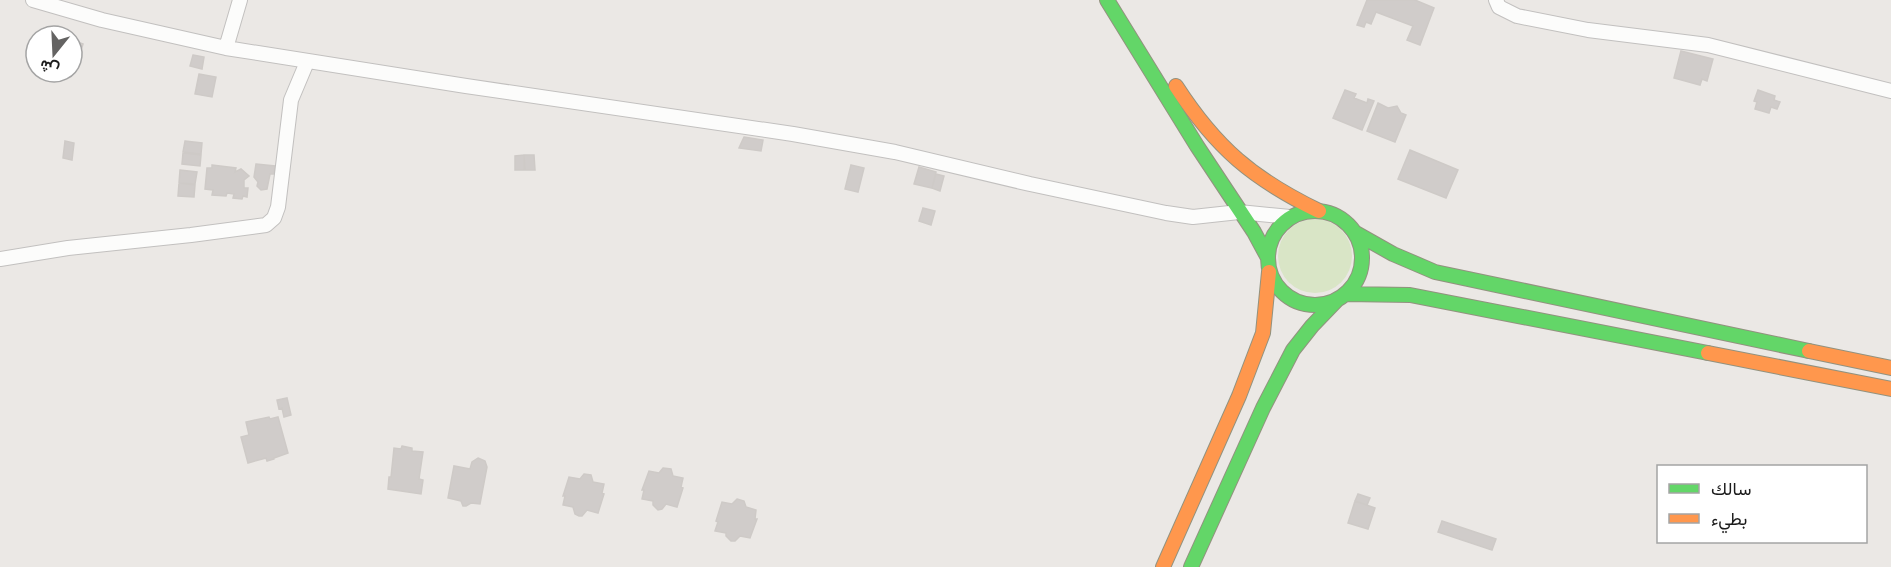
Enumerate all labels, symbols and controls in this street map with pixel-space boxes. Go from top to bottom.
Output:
north arrow [24,24,84,84]
text: ش [37,56,62,81]
legend [1657,465,1867,543]
text: سالك [1711,477,1751,499]
text: بطيء [1711,507,1747,534]

